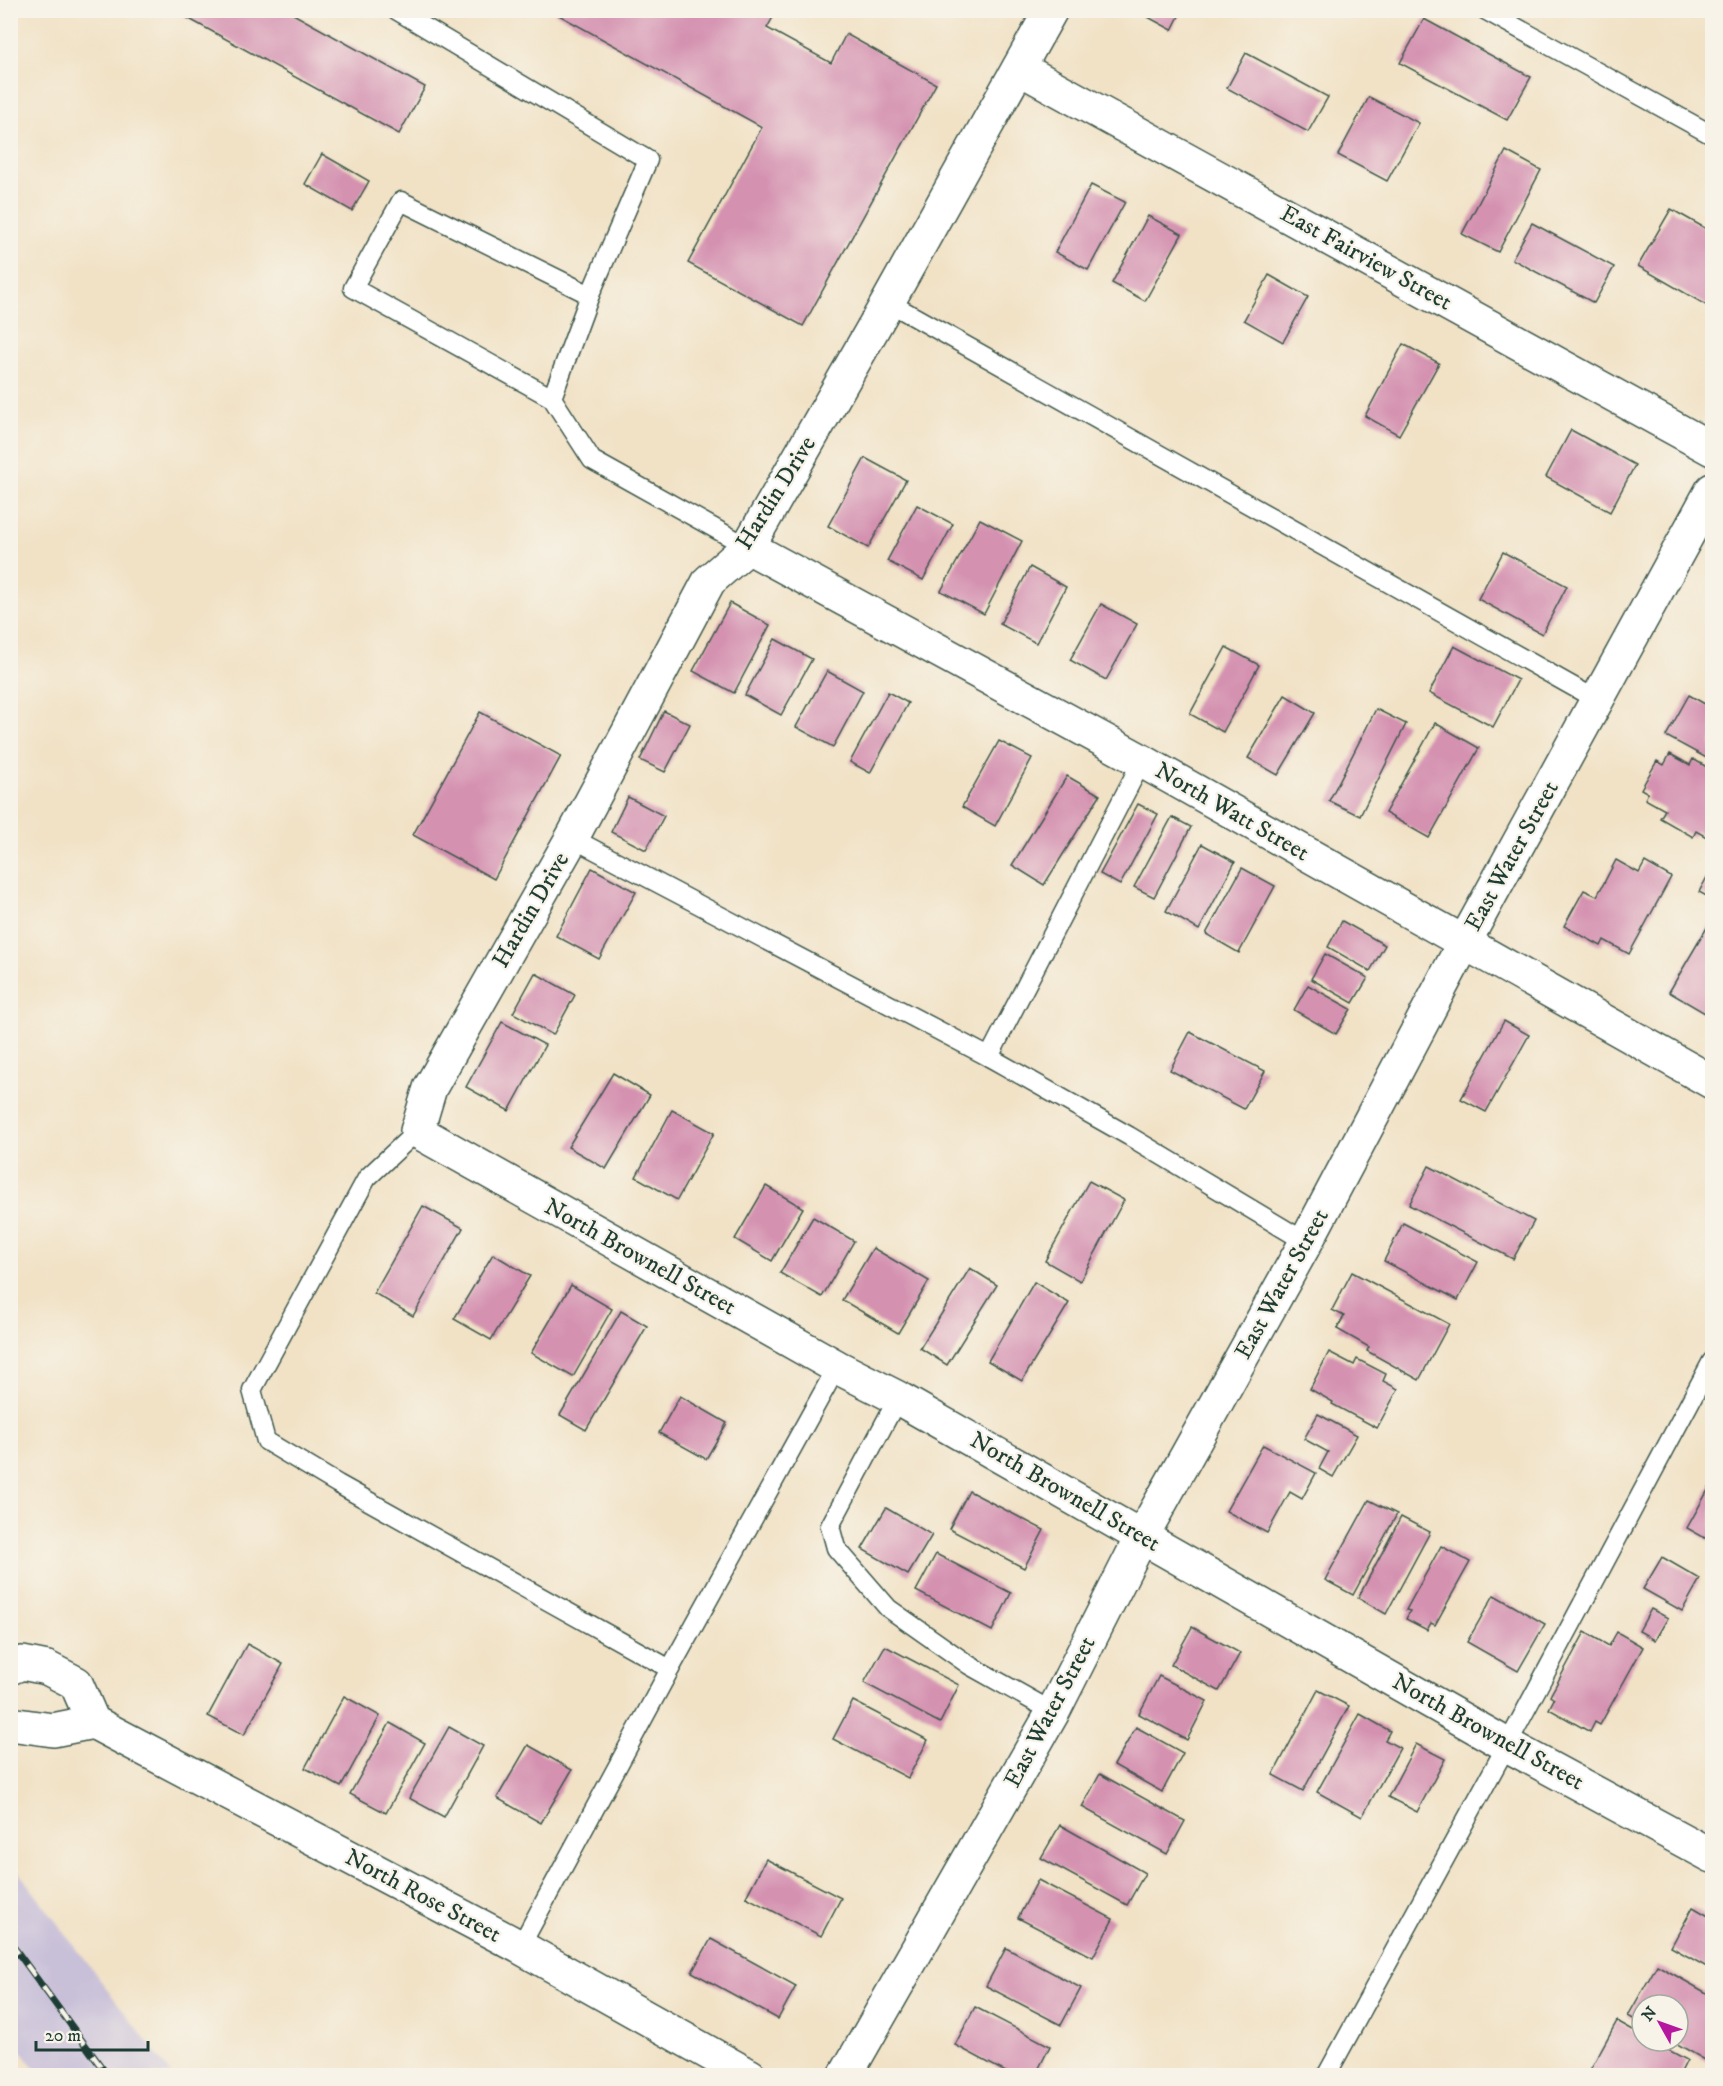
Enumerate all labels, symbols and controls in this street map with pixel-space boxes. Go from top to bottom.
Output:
street label: East Fairview Street [1275,198,1457,318]
street label: Hardin Drive [729,431,823,555]
street label: North Watt Street [1150,756,1315,868]
street label: East Water Street [1458,775,1566,936]
street label: Hardin Drive [486,847,576,973]
street label: North Brownell Street [539,1192,741,1322]
street label: East Water Street [1228,1203,1336,1364]
street label: North Brownell Street [964,1425,1166,1559]
street label: East Water Street [997,1631,1103,1793]
street label: North Brownell Street [1387,1667,1589,1797]
street label: North Rose Street [340,1842,506,1950]
north arrow [1630,1993,1690,2053]
text: N [1637,2003,1661,2025]
scale bar [36,2014,148,2052]
text: 20 m [45,2025,81,2047]

